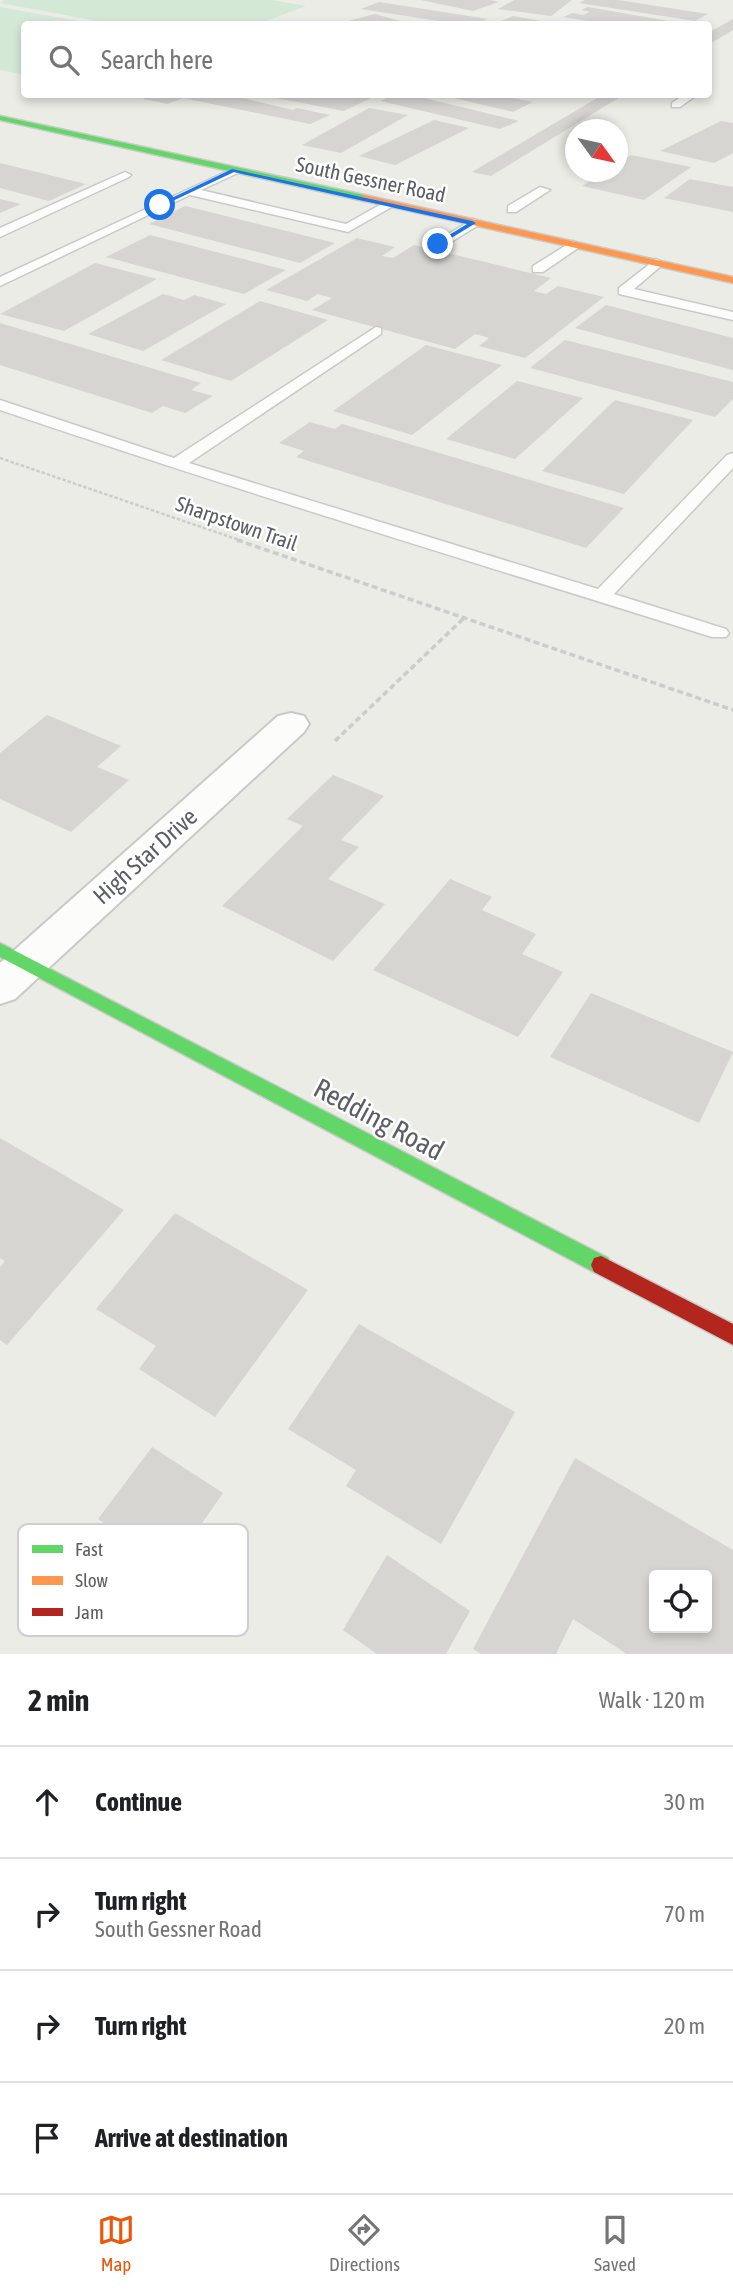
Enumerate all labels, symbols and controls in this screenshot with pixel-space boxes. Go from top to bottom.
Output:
search box [21,21,712,98]
icon: search [45,41,83,79]
text: Search here [101,45,213,75]
north arrow [565,119,628,182]
street label: South Gessner Road [294,151,448,207]
route start [144,189,175,220]
route end [422,228,453,259]
street label: Sharpstown Trail [173,491,302,555]
street label: High Star Drive [88,803,202,909]
street label: Redding Road [309,1071,449,1167]
legend [18,1524,248,1636]
text: Fast [75,1538,103,1560]
text: Slow [75,1569,109,1591]
map controls [649,1570,712,1633]
button: locate [649,1570,712,1633]
text: Jam [75,1601,104,1623]
text: 2 min [28,1683,89,1717]
text: Walk · 120 m [599,1687,705,1713]
icon: ahead [28,1783,66,1821]
text: Continue [95,1787,182,1817]
text: 30 m [664,1789,705,1815]
text: Turn right [95,1886,186,1916]
icon: right [28,1895,66,1933]
text: 70 m [664,1901,705,1927]
text: South Gessner Road [95,1916,262,1942]
icon: right [28,2007,66,2045]
text: Turn right [95,2011,186,2041]
text: 20 m [664,2013,705,2039]
icon: arrive [28,2119,66,2157]
text: Arrive at destination [95,2123,288,2153]
tab: Map [97,2211,135,2275]
tab: Directions [329,2211,400,2275]
tab: Saved [594,2211,636,2275]

